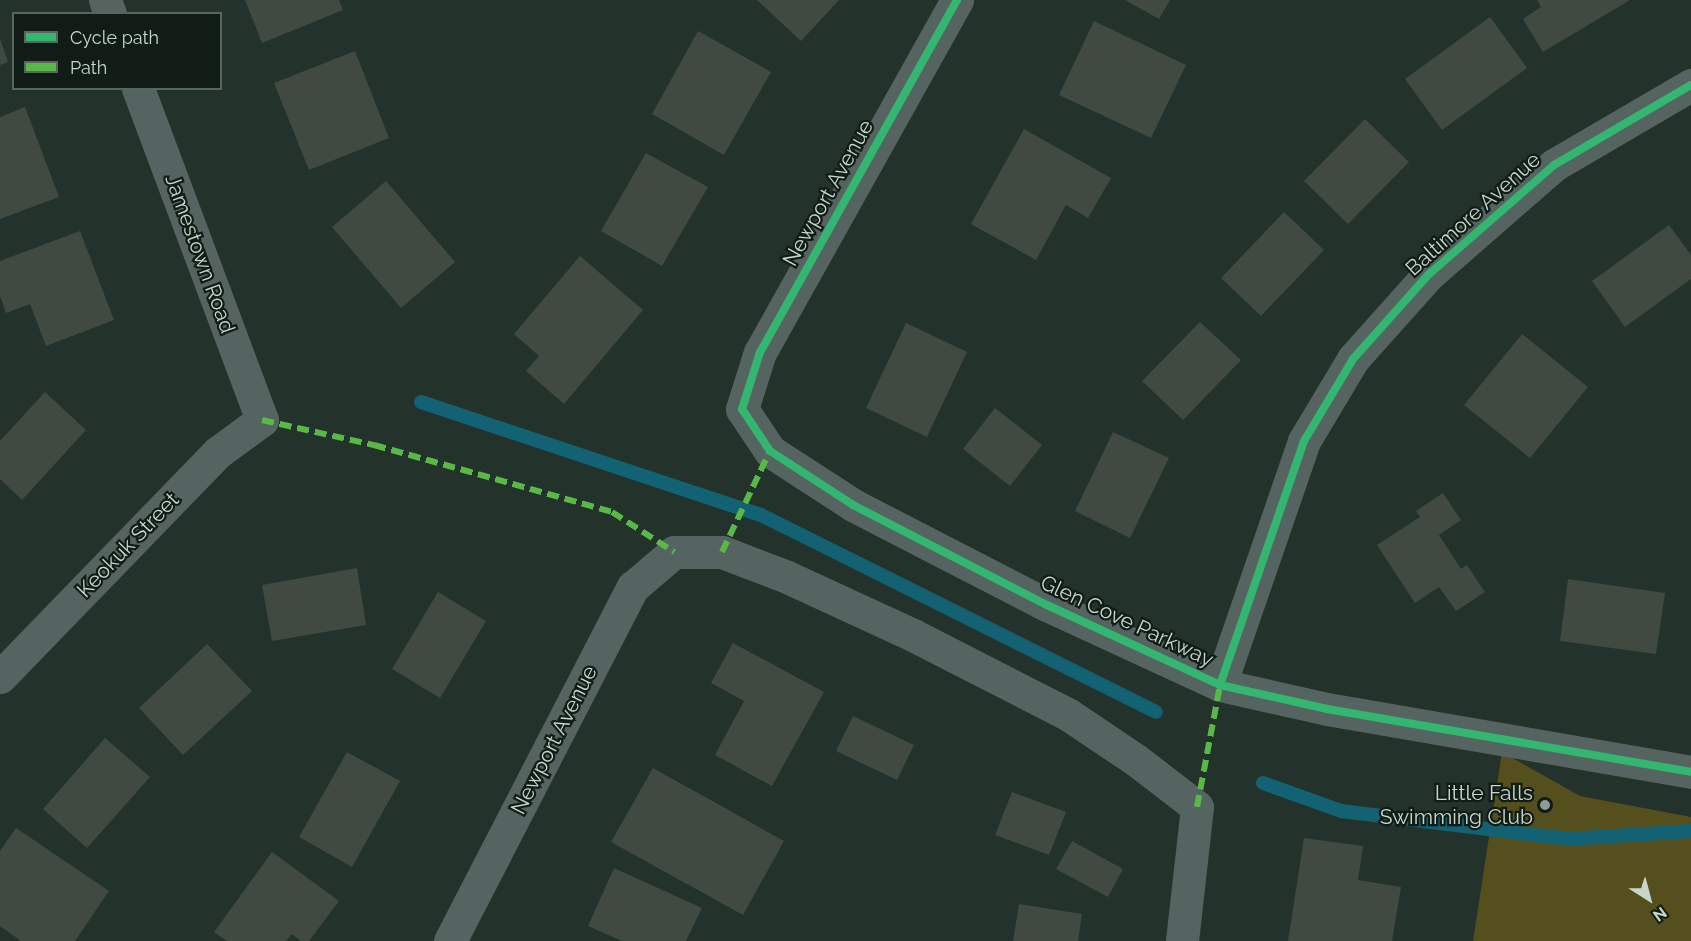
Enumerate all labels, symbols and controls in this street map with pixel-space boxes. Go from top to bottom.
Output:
legend [12,12,222,90]
text: Cycle path [70,27,159,48]
text: Path [70,57,107,78]
street label: Newport Avenue [777,115,879,271]
street label: Baltimore Avenue [1400,147,1546,281]
street label: Jamestown Road [160,171,240,337]
street label: Keokuk Street [72,487,184,603]
street label: Glen Cove Parkway [1037,570,1217,672]
street label: Newport Avenue [506,661,602,819]
place label: Little Falls Swimming Club [1380,780,1533,830]
marker: Little Falls Swimming Club [1538,798,1552,812]
north arrow [1619,869,1679,929]
text: N [1649,903,1670,925]

